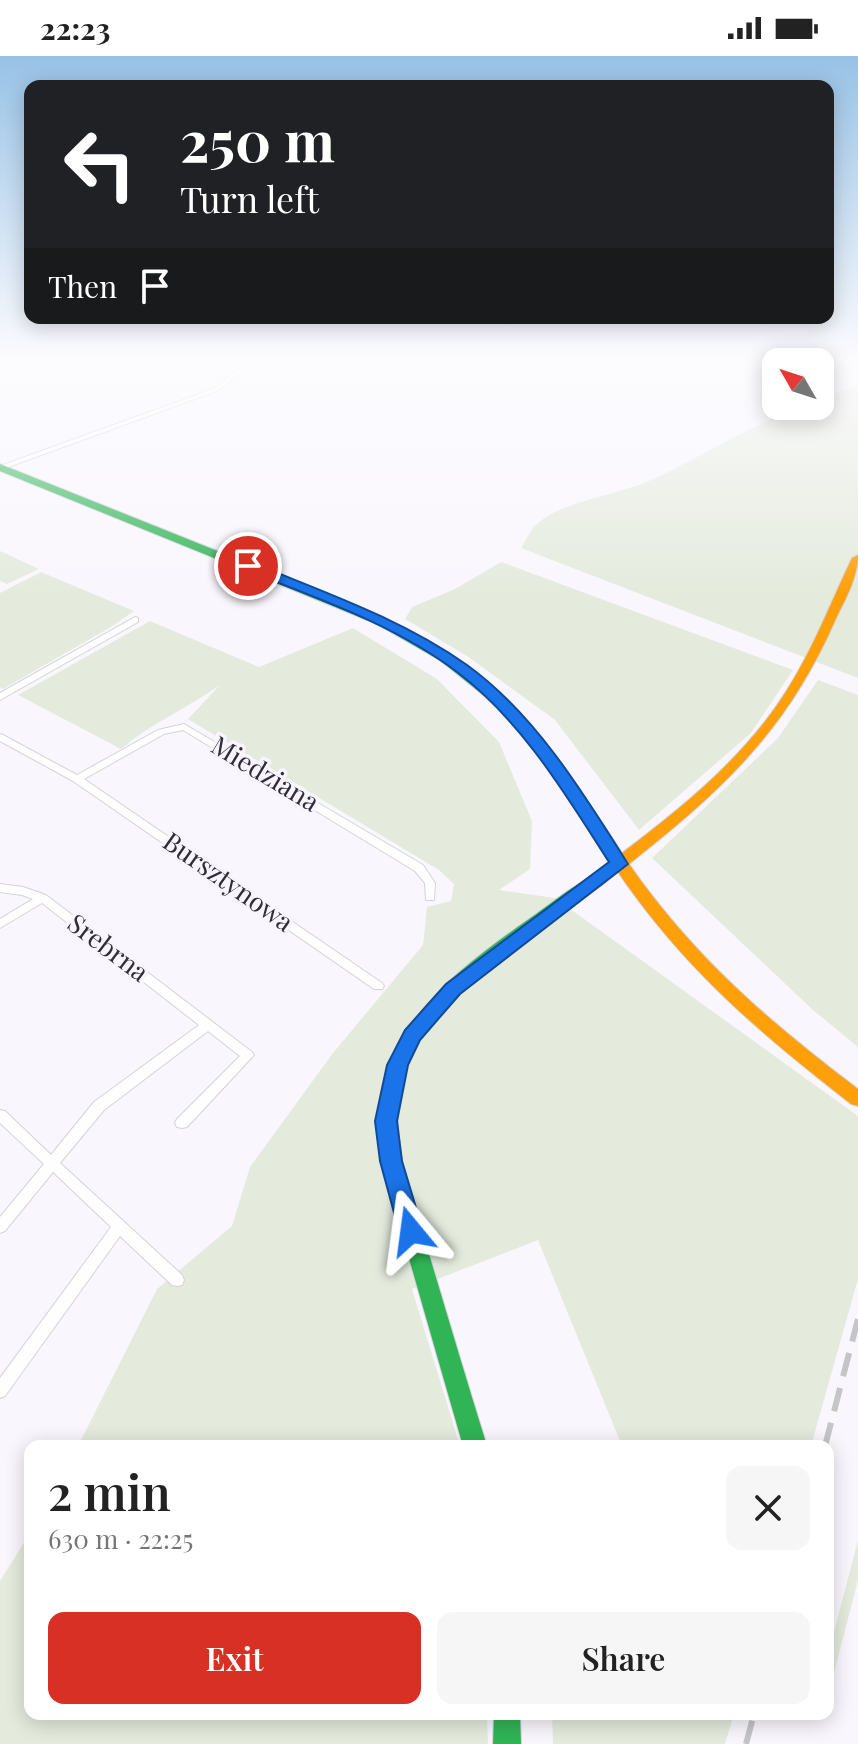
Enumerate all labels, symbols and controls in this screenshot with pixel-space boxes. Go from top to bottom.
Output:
text: 22:23 [40,8,110,48]
text: 250 m [180,102,335,177]
icon: left [48,112,152,216]
text: Turn left [180,174,319,222]
icon: arrive [133,264,177,308]
text: Then [48,266,117,306]
north arrow [762,348,834,420]
map controls [762,348,834,420]
pin [214,532,282,600]
icon: arrive [226,544,270,588]
street label: Miedziana [205,727,326,819]
street label: Bursztynowa [157,823,301,939]
street label: Srebrna [61,905,157,989]
position arrow [369,1189,453,1273]
text: 2 min [48,1459,171,1523]
button: close [726,1466,810,1550]
text: 630 m · 22:25 [48,1521,193,1556]
button: Exit [48,1612,421,1704]
button: Share [437,1612,810,1704]

